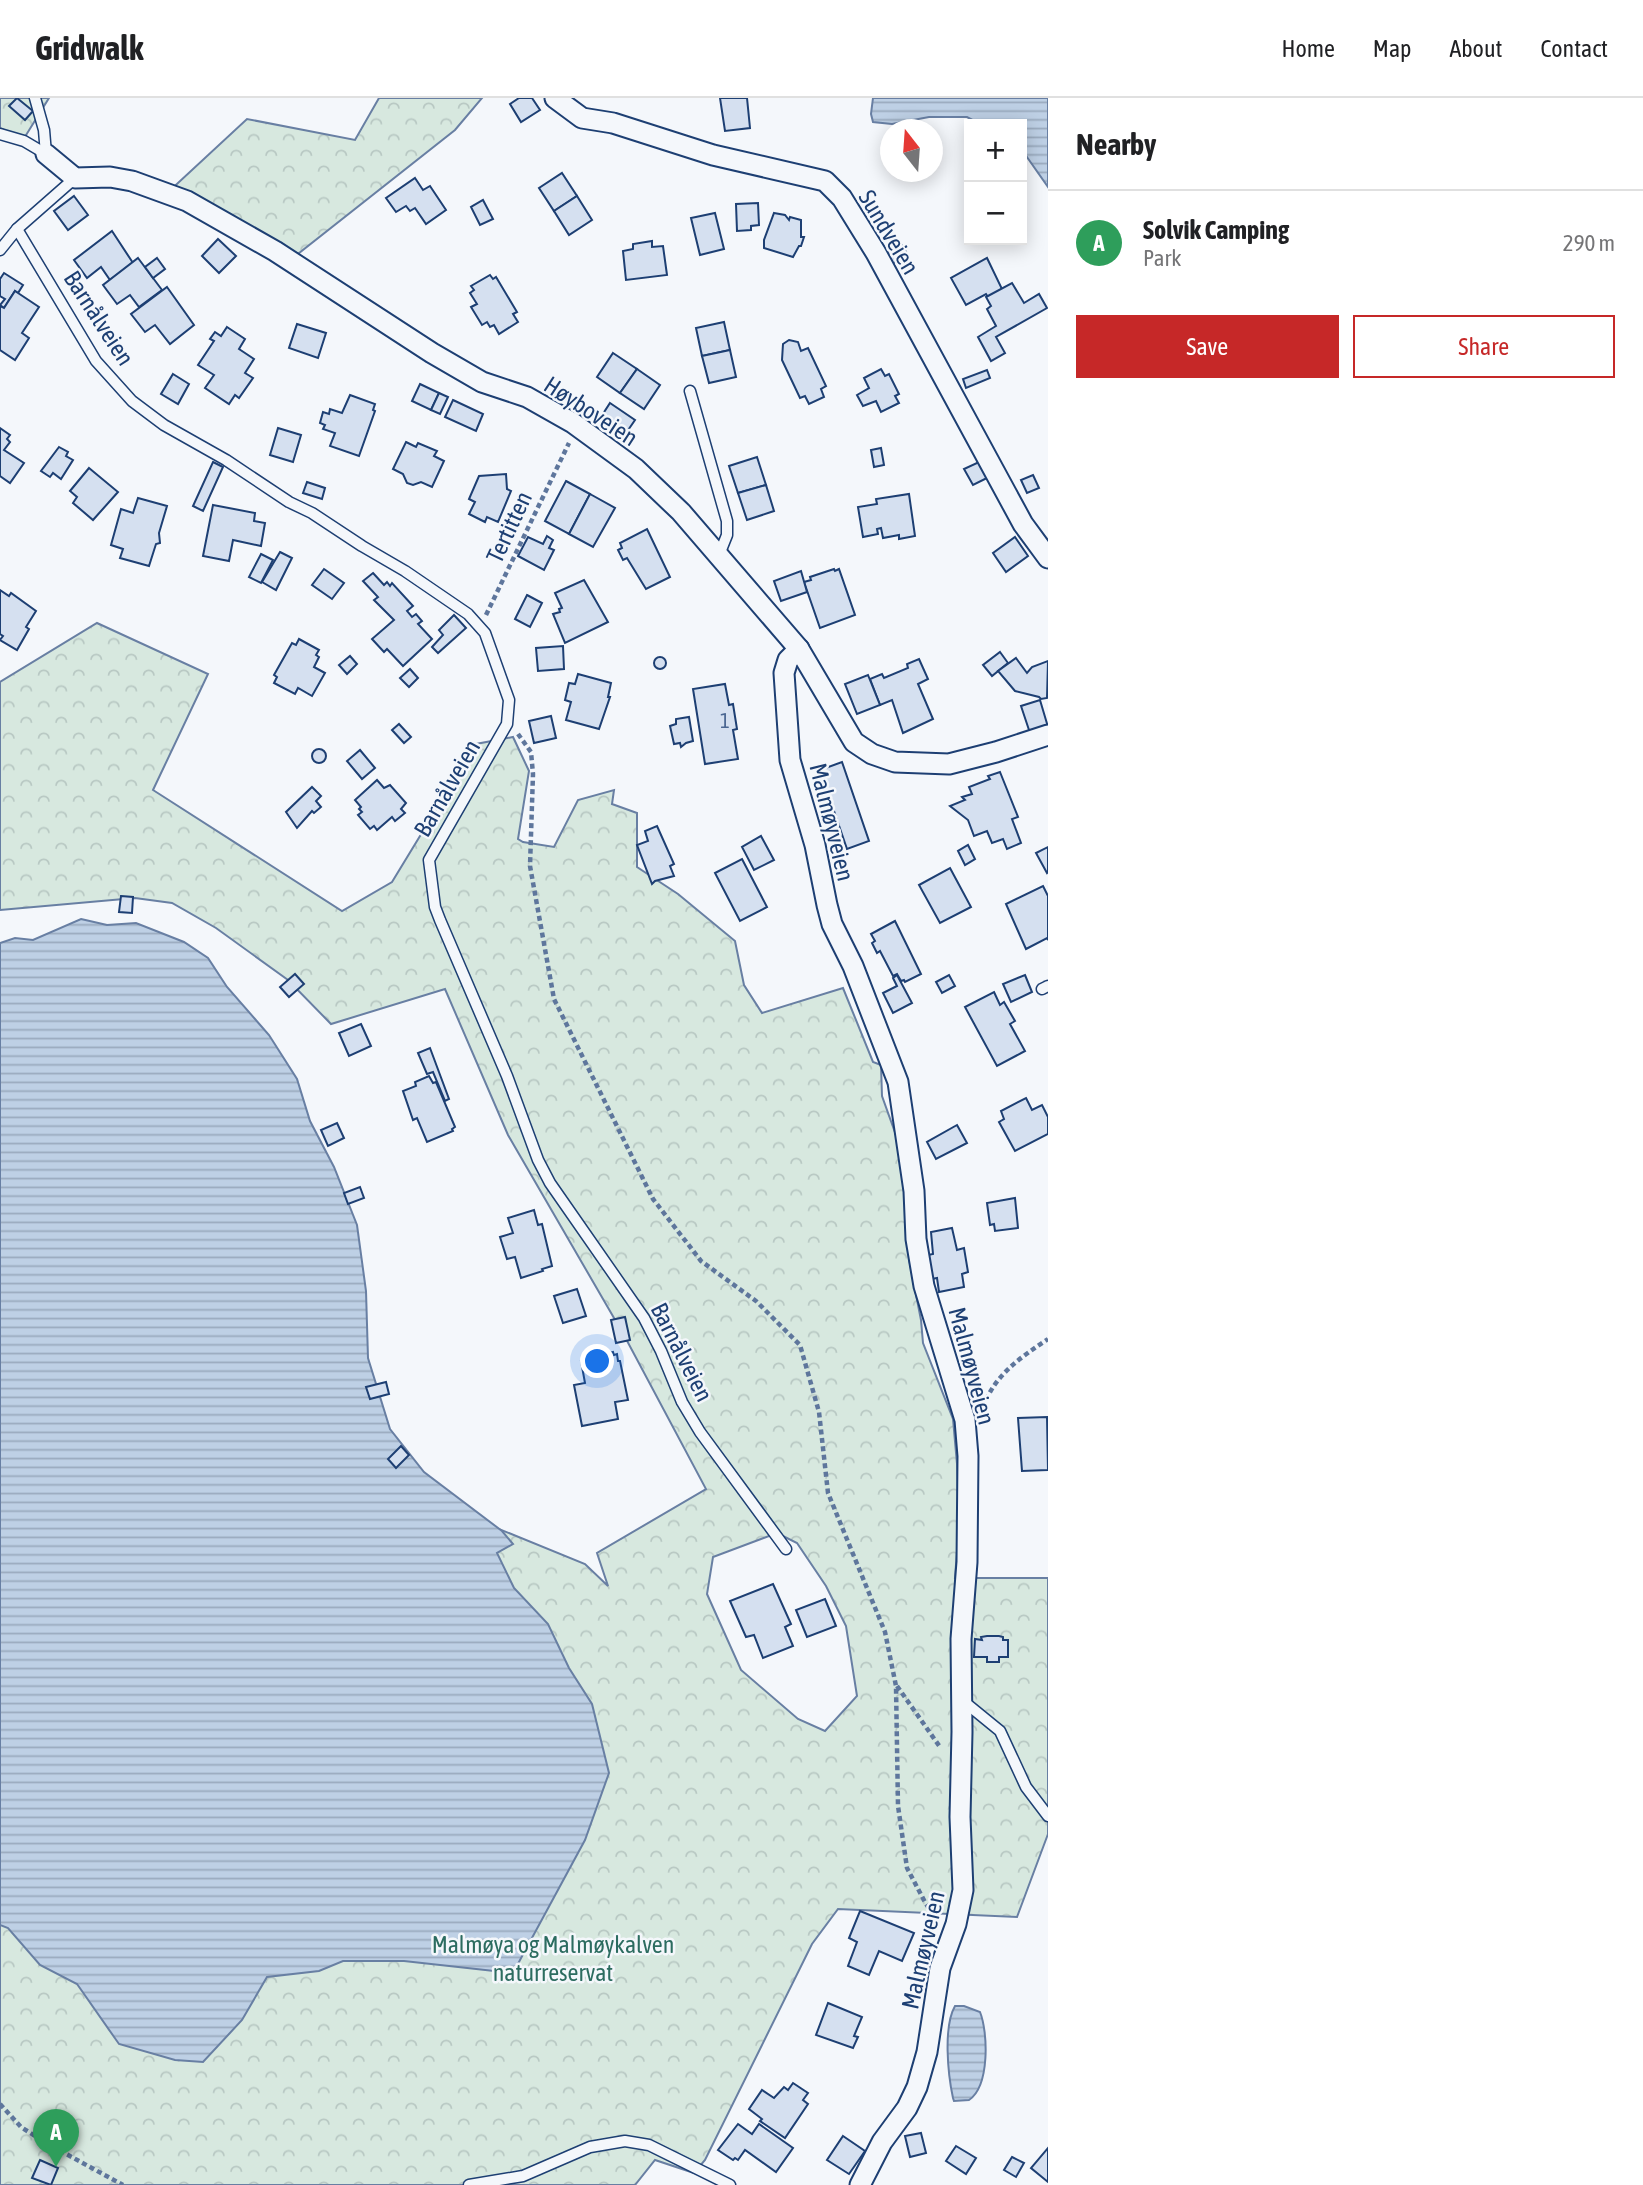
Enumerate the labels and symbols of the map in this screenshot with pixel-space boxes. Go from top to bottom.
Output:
north arrow [880,119,943,182]
street label: Sundveien [853,185,925,279]
street label: Barnålveien [59,266,139,370]
street label: Høyboveien [539,371,643,451]
street label: Tertitten [481,487,537,567]
house number: 1 [720,708,730,732]
street label: Barnålveien [409,735,485,841]
street label: Malmøyveien [804,760,860,884]
street label: Barnålveien [646,1298,718,1406]
street label: Malmøyveien [943,1304,1001,1428]
your location [580,1344,614,1378]
street label: Malmøyveien [896,1888,950,2012]
park label: Malmøya og Malmøykalven naturreservat [432,1931,674,1986]
pin: A [33,2109,79,2167]

